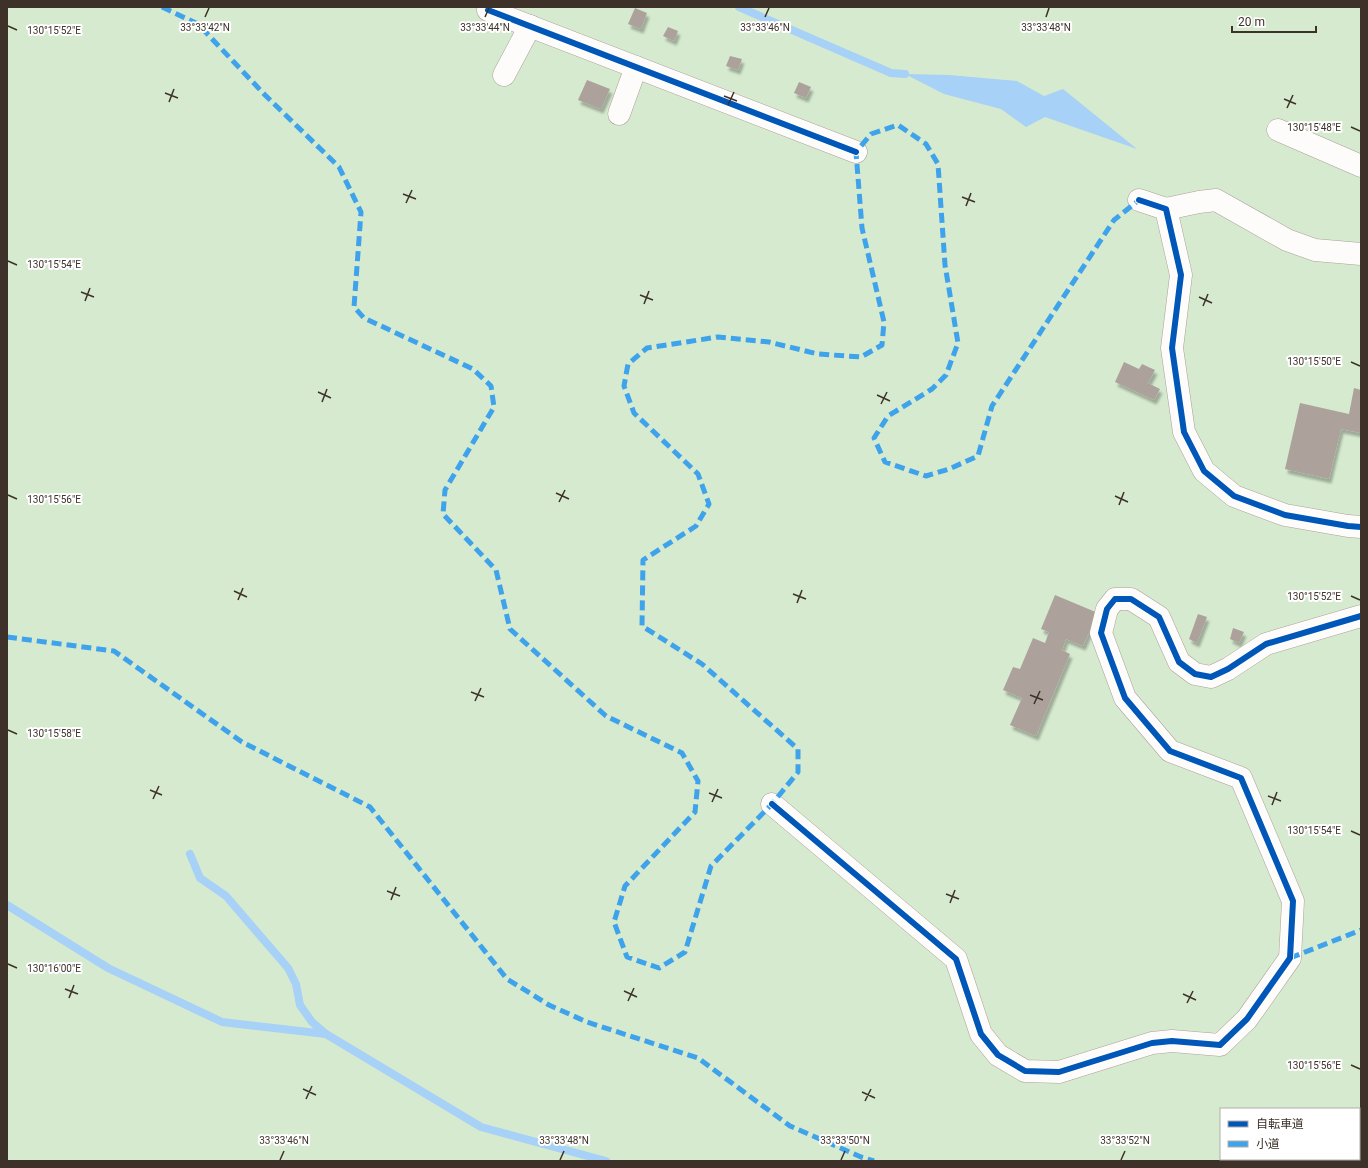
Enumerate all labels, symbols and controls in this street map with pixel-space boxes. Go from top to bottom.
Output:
scale bar [1232,8,1316,34]
text: 20 m [1238,15,1265,29]
text: 33°33'42"N [180,22,230,33]
text: 33°33'44"N [460,22,510,33]
text: 33°33'46"N [740,22,790,33]
text: 33°33'48"N [1021,22,1071,33]
text: 130°15'52"E [27,25,81,36]
text: 130°15'48"E [1287,122,1341,133]
text: 130°15'54"E [27,259,81,270]
text: 130°15'50"E [1287,356,1341,367]
text: 130°15'56"E [27,494,81,505]
text: 130°15'52"E [1287,591,1341,602]
text: 130°15'58"E [27,728,81,739]
text: 130°15'54"E [1287,825,1341,836]
text: 130°16'00"E [27,963,81,974]
text: 130°15'56"E [1287,1060,1341,1071]
legend [1220,1108,1360,1160]
text: 自転車道 [1256,1117,1304,1131]
text: 33°33'46"N [259,1135,309,1146]
text: 33°33'48"N [539,1135,589,1146]
text: 33°33'50"N [820,1135,870,1146]
text: 33°33'52"N [1100,1135,1150,1146]
text: 小道 [1256,1137,1280,1151]

